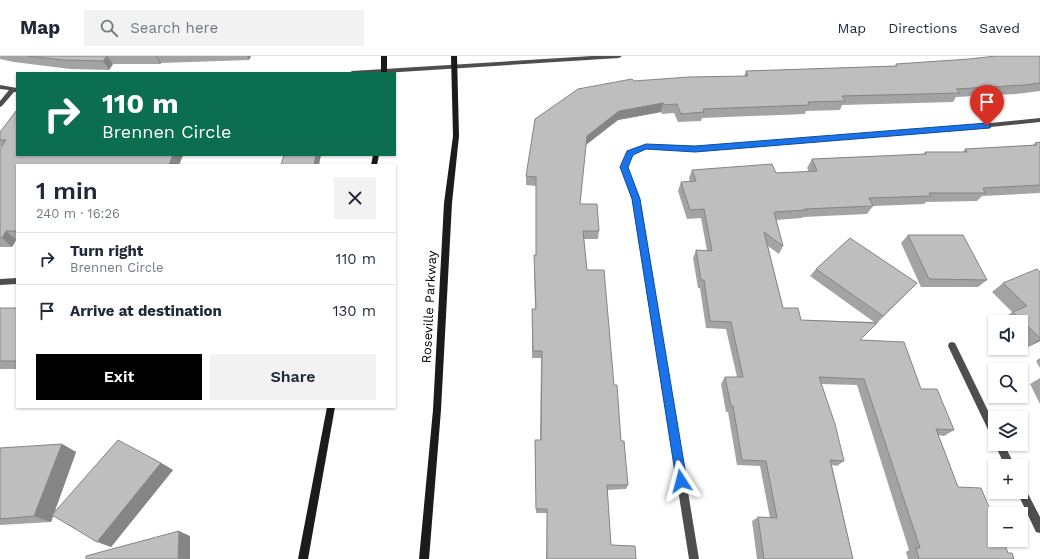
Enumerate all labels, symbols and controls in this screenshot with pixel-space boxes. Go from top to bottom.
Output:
search box [84,10,364,46]
text: Map [20,16,60,39]
icon: search [98,17,120,39]
text: Search here [130,19,218,37]
text: Map [838,20,866,36]
text: Directions [888,20,957,36]
text: Saved [979,20,1020,36]
pin [970,85,1004,126]
text: 110 m [102,87,179,120]
icon: right [36,88,88,140]
icon: arrive [976,91,998,113]
text: Brennen Circle [102,121,231,142]
text: 1 min [36,177,98,205]
button: close [334,177,376,219]
text: 240 m · 16:26 [36,206,120,221]
text: Turn right [70,242,143,260]
icon: right [36,248,58,270]
text: 110 m [336,250,376,268]
street label: Roseville Parkway [419,250,439,364]
text: Brennen Circle [70,260,163,275]
icon: arrive [36,300,58,322]
text: Arrive at destination [70,302,222,320]
text: 130 m [333,302,376,320]
map controls [988,315,1028,547]
button: sound [988,315,1028,355]
button: Exit [36,354,202,400]
button: Share [210,354,376,400]
button: search [988,363,1028,403]
button: layers [988,411,1028,451]
button: + [988,459,1028,499]
position arrow [660,460,702,502]
button: − [988,507,1028,547]

